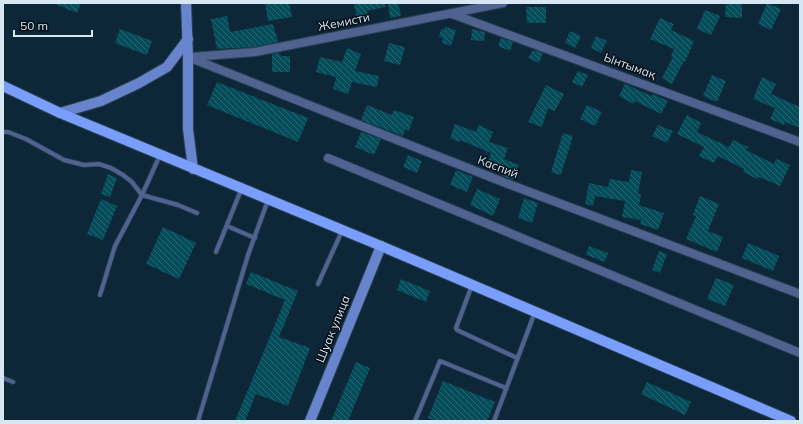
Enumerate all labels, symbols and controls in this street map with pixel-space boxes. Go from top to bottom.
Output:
street label: Жемисти [317,9,371,34]
scale bar [14,12,92,38]
text: 50 m [20,18,48,33]
street label: Ынтымақ [602,49,658,82]
street label: Каспий [476,152,521,181]
street label: Шуак улица [312,293,353,365]

